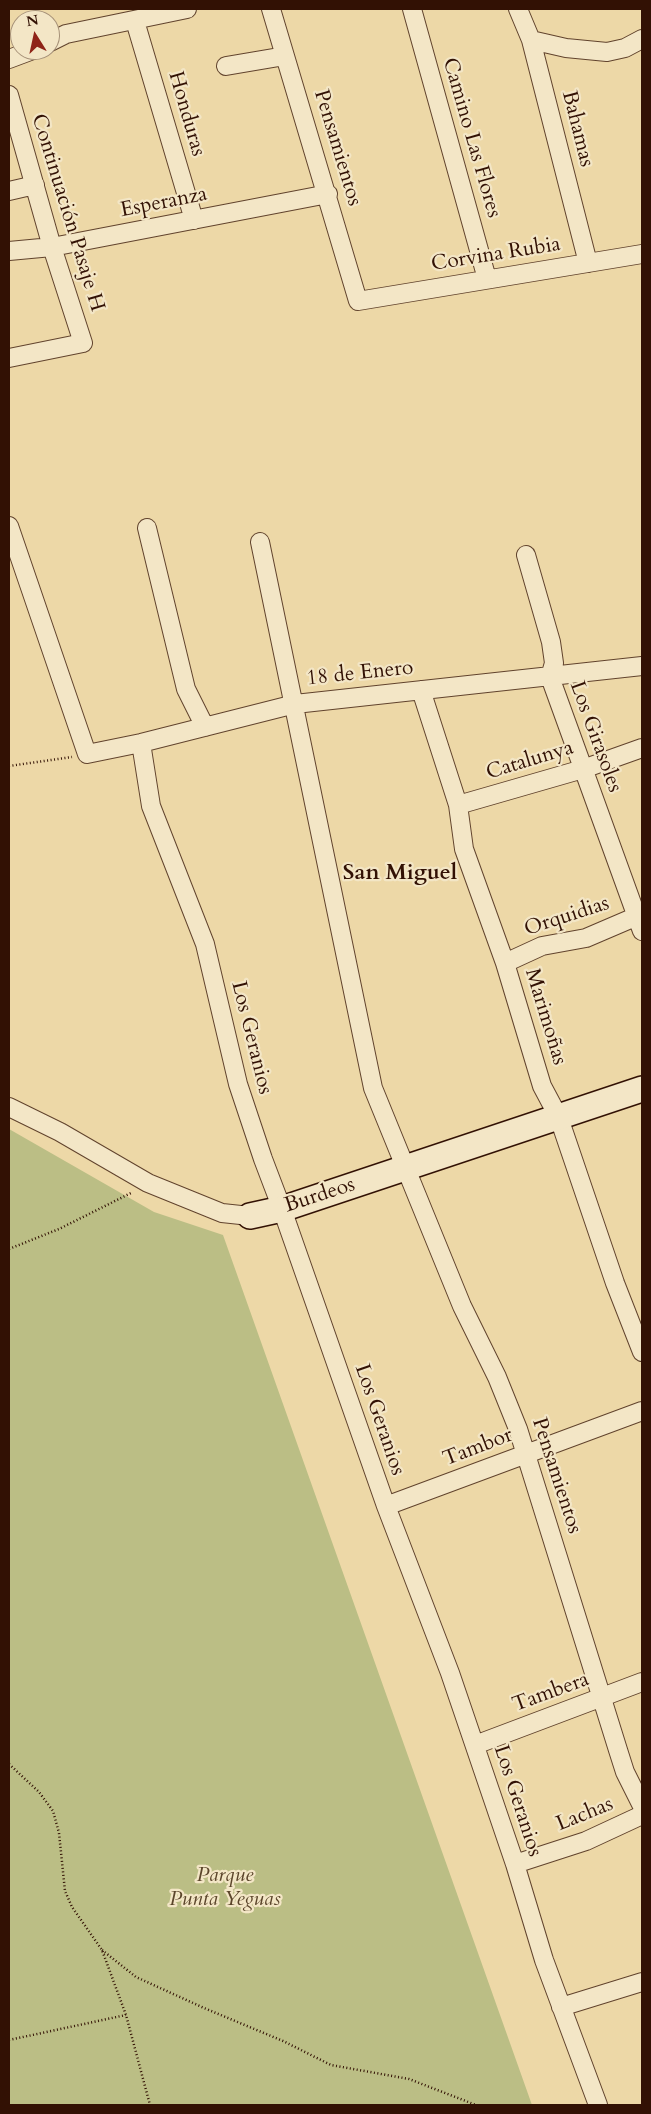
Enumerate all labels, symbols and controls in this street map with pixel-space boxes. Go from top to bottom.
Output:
north arrow [10,10,60,60]
text: N [25,10,40,31]
street label: Camino Las Flores [436,55,506,221]
street label: Honduras [162,69,210,159]
street label: Pensamientos [307,87,367,209]
street label: Bahamas [555,88,599,170]
street label: Continuación Pasaje H [25,111,109,315]
street label: Esperanza [118,182,210,224]
street label: Corvina Rubia [430,232,562,278]
street label: 18 de Enero [306,656,414,692]
street label: Los Girasoles [563,678,627,796]
street label: Catalunya [483,736,577,786]
district label: San Miguel [343,861,457,887]
street label: Orquidias [521,891,613,943]
street label: Marimoñas [518,966,572,1068]
street label: Los Geranios [225,979,277,1097]
street label: Burdeos [282,1173,358,1219]
street label: Los Geranios [348,1361,410,1479]
street label: Pensamientos [525,1415,587,1537]
street label: Tambor [440,1423,516,1473]
street label: Tambera [509,1668,593,1718]
street label: Los Geranios [487,1742,547,1860]
street label: Lachas [553,1792,617,1838]
park label: Parque Punta Yeguas [169,1863,281,1913]

